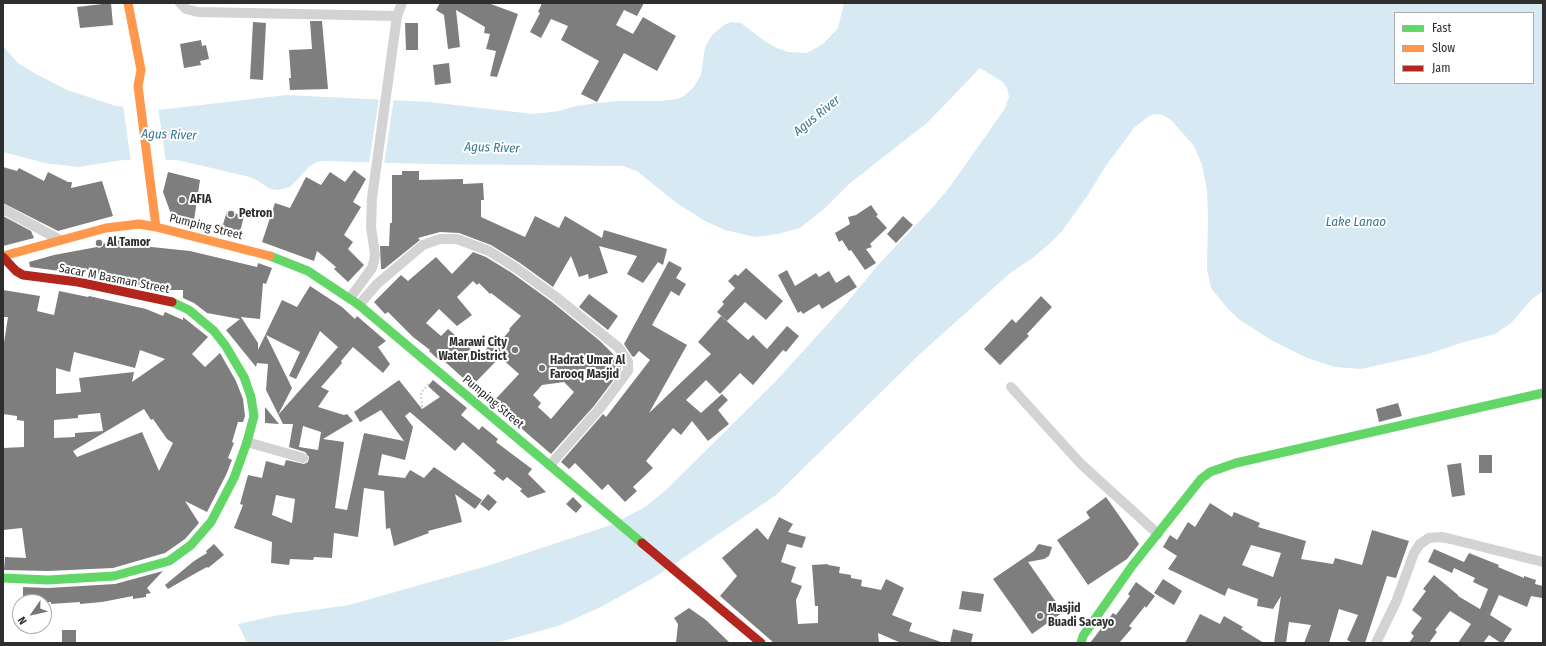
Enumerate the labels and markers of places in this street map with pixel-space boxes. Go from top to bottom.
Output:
place label: AFIA [190,193,212,207]
marker: AFIA [177,195,187,205]
place label: Petron [239,207,272,221]
marker: Petron [226,209,236,219]
place label: Al Tamor [107,236,150,250]
marker: Al Tamor [94,238,104,248]
place label: Marawi City Water District [438,336,507,364]
marker: Marawi City Water District [510,345,520,355]
place label: Hadrat Umar Al Farooq Masjid [550,354,625,382]
marker: Hadrat Umar Al Farooq Masjid [537,363,547,373]
place label: Masjid Buadi Sacayo [1048,602,1114,630]
marker: Masjid Buadi Sacayo [1035,611,1045,621]

